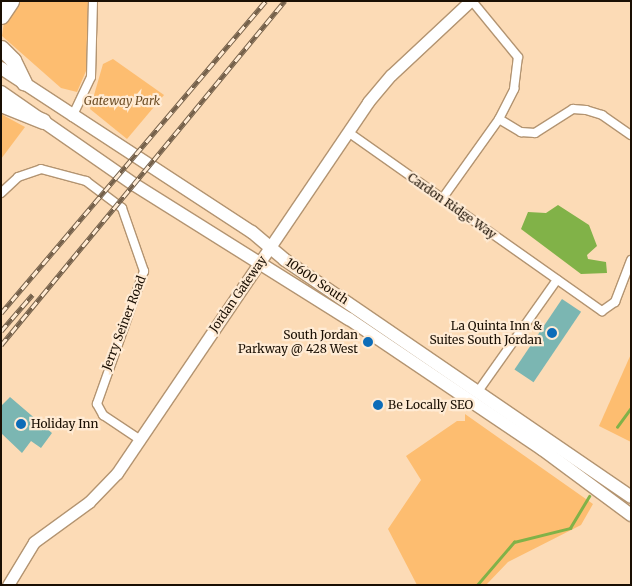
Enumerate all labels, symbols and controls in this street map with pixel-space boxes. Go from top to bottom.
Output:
park label: Gateway Park [84,94,160,108]
street label: Cardon Ridge Way [405,170,499,242]
street label: Jordan Gateway [206,253,270,335]
street label: 10600 South [283,255,351,307]
street label: Jerry Seiner Road [99,274,149,372]
place label: La Quinta Inn & Suites South Jordan [429,319,542,347]
marker: La Quinta Inn & Suites South Jordan [546,327,558,339]
place label: South Jordan Parkway @ 428 West [238,328,358,356]
marker: South Jordan Parkway @ 428 West [362,336,374,348]
place label: Be Locally SEO [388,398,473,412]
marker: Be Locally SEO [372,399,384,411]
place label: Holiday Inn [31,417,98,431]
marker: Holiday Inn [15,418,27,430]

